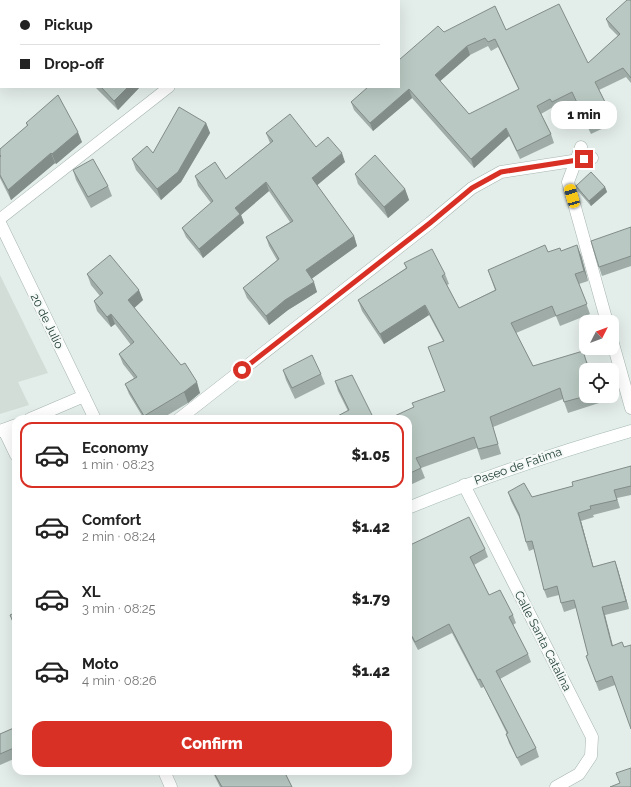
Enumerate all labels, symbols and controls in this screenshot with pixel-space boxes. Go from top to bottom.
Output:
text: Pickup [44,16,93,34]
text: Drop-off [44,55,104,73]
callout: 1 min [551,101,617,129]
text: 1 min [567,107,601,122]
route end [575,150,593,168]
car [563,183,581,209]
street label: 20 de Julio [28,291,66,351]
north arrow [579,315,619,355]
map controls [579,315,619,403]
route start [233,361,251,379]
button: locate [579,363,619,403]
icon: car [34,437,70,473]
text: Economy [82,439,149,457]
street label: Paseo de Fatima [472,444,564,488]
text: $1.05 [351,446,390,464]
text: 1 min · 08:23 [82,457,154,472]
icon: car [34,509,70,545]
text: Comfort [82,511,141,529]
text: $1.42 [352,518,390,536]
text: 2 min · 08:24 [82,529,156,544]
icon: car [34,581,70,617]
text: XL [82,583,100,601]
street label: Calle Santa Catalina [512,589,574,693]
text: $1.79 [352,590,390,608]
text: 3 min · 08:25 [82,601,156,616]
icon: car [34,653,70,689]
text: Moto [82,655,119,673]
text: $1.42 [352,662,390,680]
text: 4 min · 08:26 [82,673,157,688]
button: Confirm [32,721,392,767]

